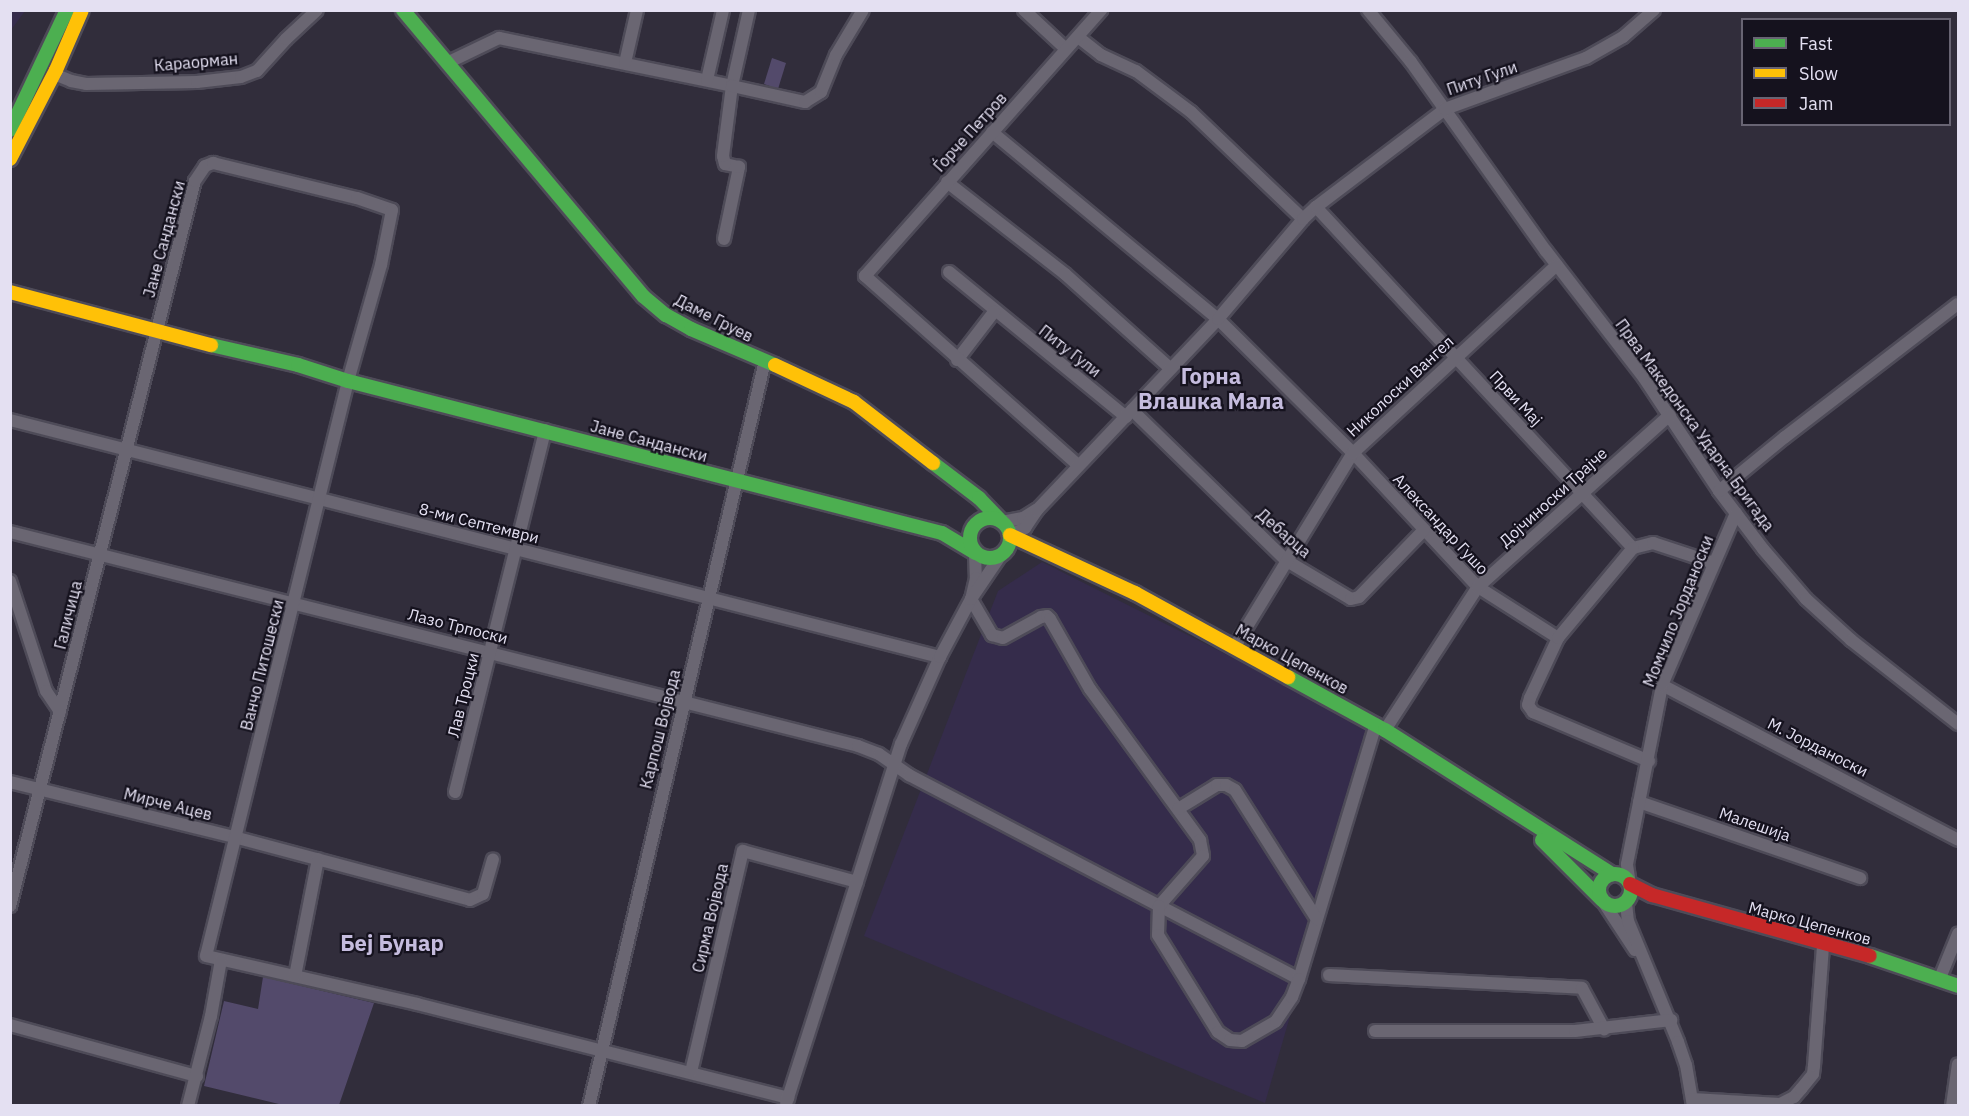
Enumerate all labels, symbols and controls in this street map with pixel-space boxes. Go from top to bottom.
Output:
legend [1741,18,1951,126]
text: Fast [1799,32,1833,55]
street label: Караорман [153,49,239,75]
street label: Питу Гули [1444,57,1520,99]
text: Slow [1799,62,1838,85]
street label: Ѓорче Петров [929,88,1011,176]
text: Jam [1799,92,1834,115]
street label: Јане Сандански [139,178,189,300]
street label: Даме Груев [672,290,756,346]
street label: Прва Македонска Ударна Бригада [1612,315,1778,535]
street label: Питу Гули [1035,321,1105,381]
street label: Николоски Вангел [1343,332,1457,440]
district label: Горна Влашка Мала [1138,362,1284,414]
street label: Први Мај [1486,367,1546,429]
street label: Јане Сандански [588,416,710,466]
street label: Дојчиноски Трајче [1495,444,1611,550]
street label: Александар Гушо [1389,470,1493,578]
street label: 8-ми Септември [417,499,541,547]
street label: Дебарца [1253,504,1315,562]
street label: Момчило Јорданоски [1639,532,1717,690]
street label: Галичица [50,579,86,651]
street label: Ванчо Питошески [236,597,288,733]
street label: Лазо Трпоски [406,604,510,648]
street label: Марко Цепенков [1232,620,1352,698]
street label: Лав Троцки [443,651,483,739]
street label: Карпош Војвода [636,667,684,791]
street label: М. Јорданоски [1765,713,1871,781]
street label: Мирче Ацев [122,784,214,824]
street label: Малешија [1717,803,1793,845]
street label: Сирма Војвода [688,862,732,974]
street label: Марко Цепенков [1747,897,1873,949]
district label: Беј Бунар [340,930,444,956]

